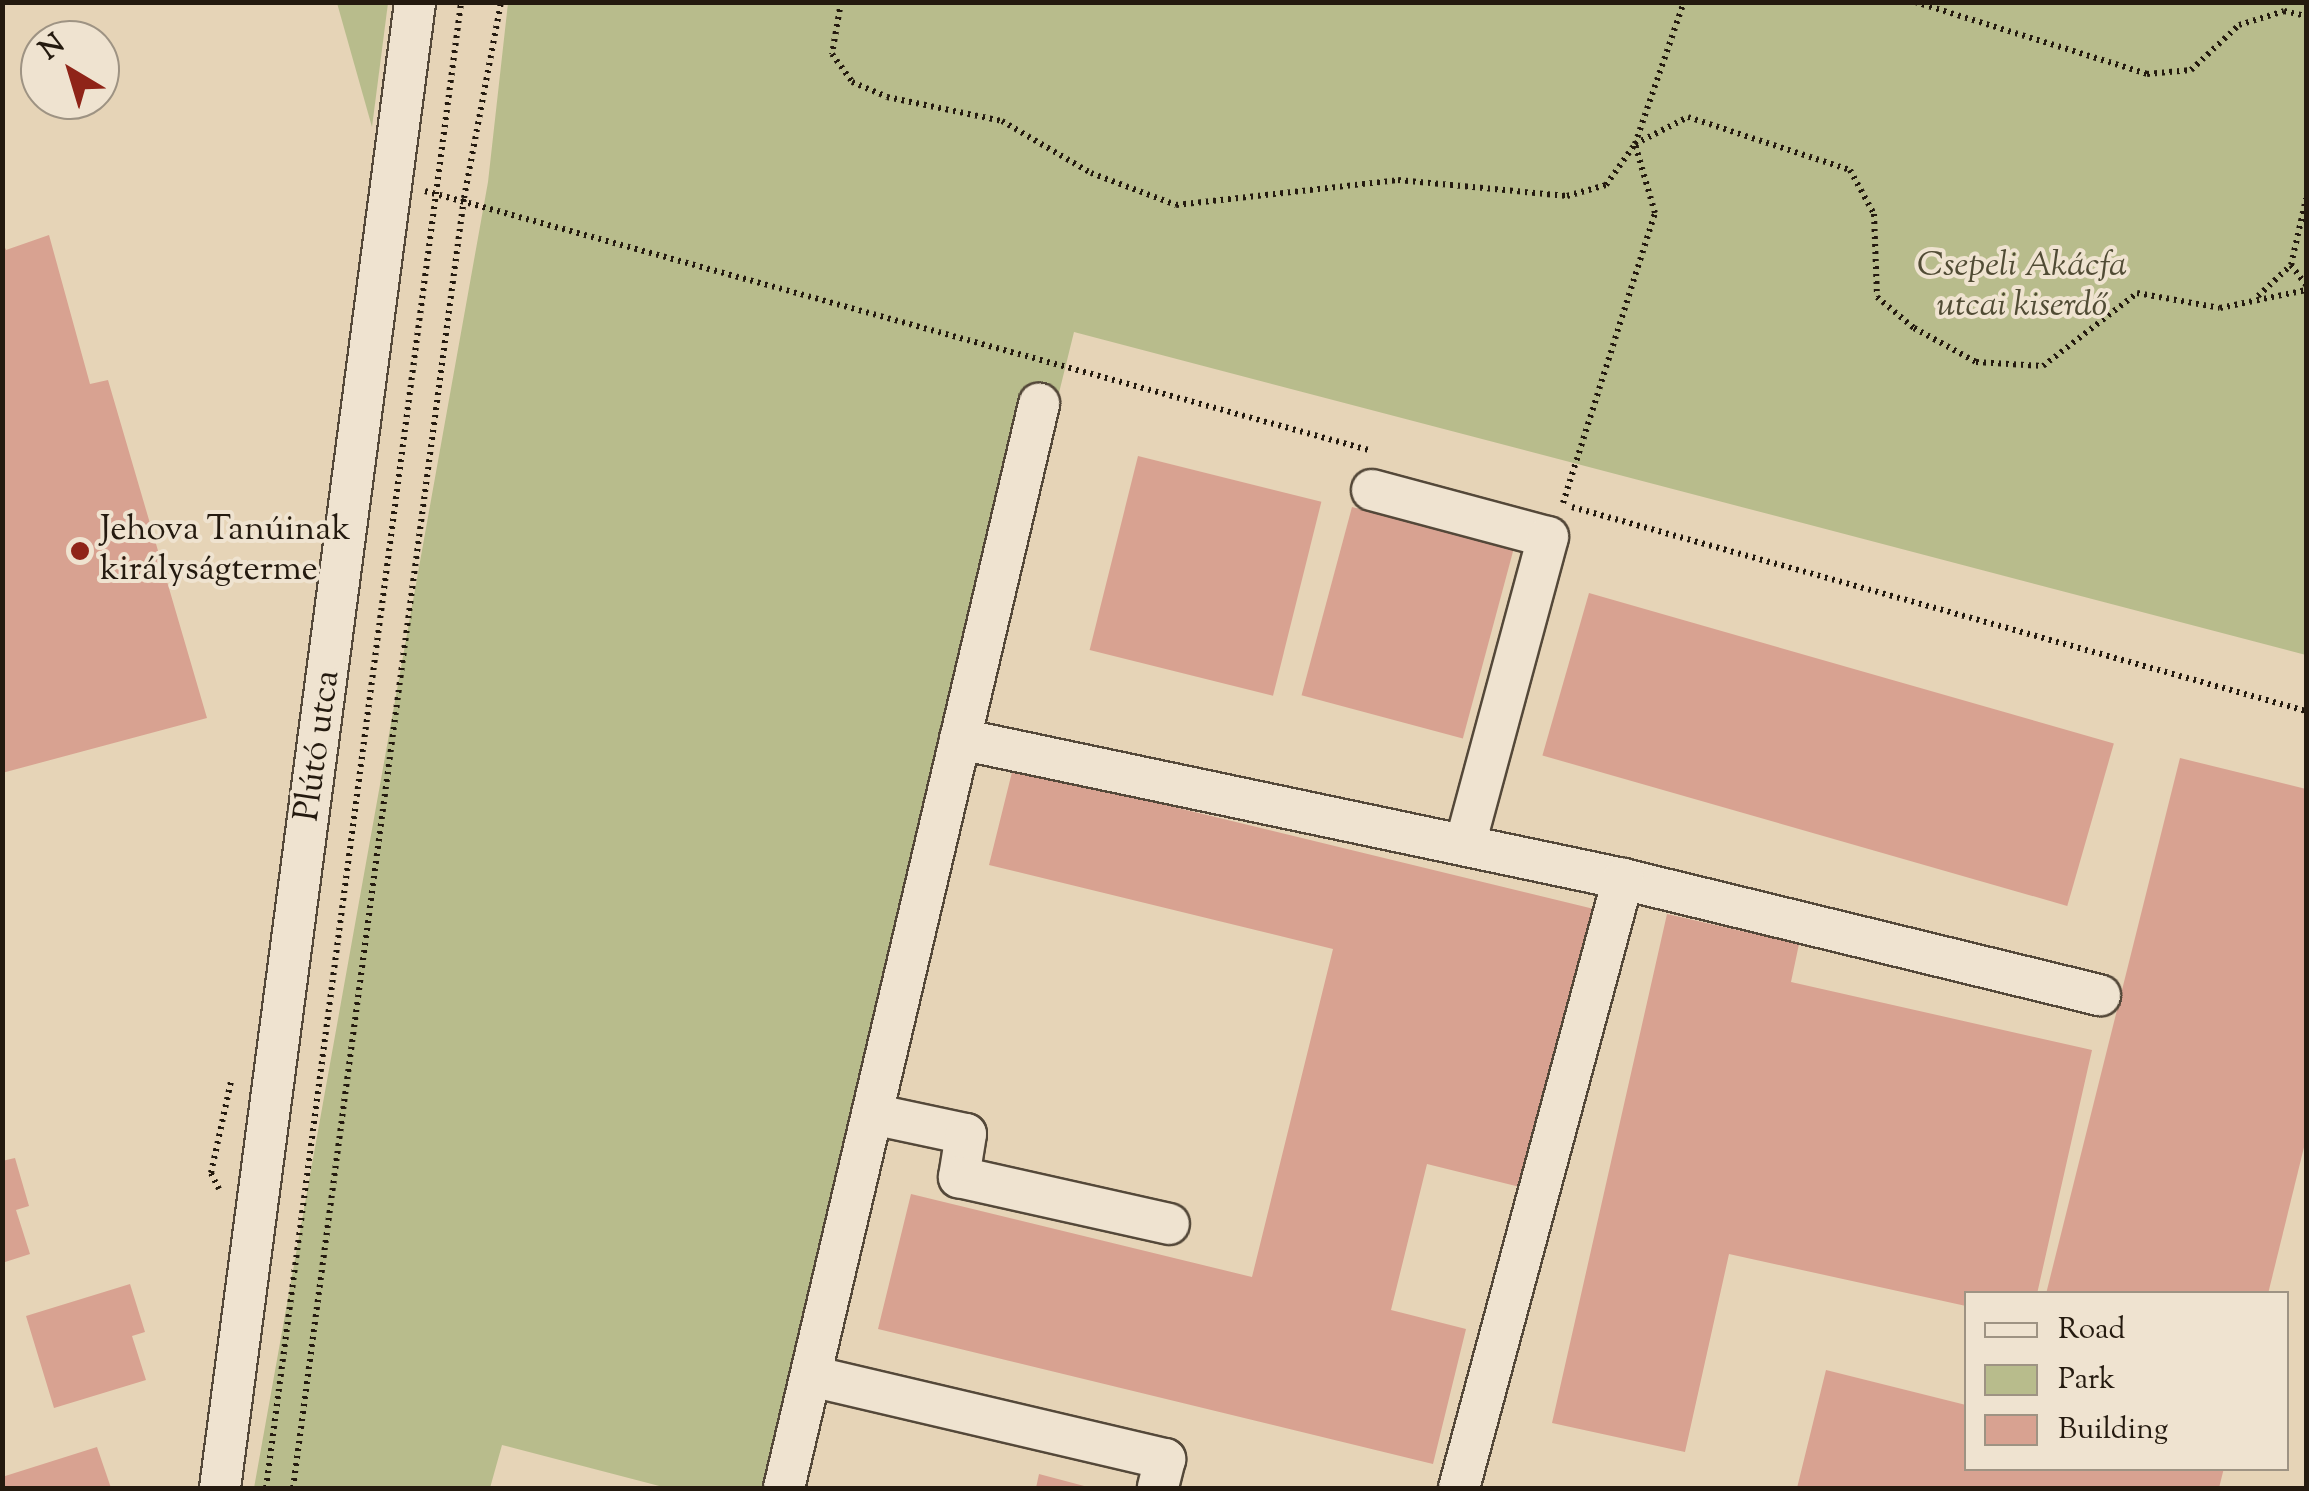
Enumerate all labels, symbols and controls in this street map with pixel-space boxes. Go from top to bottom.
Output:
north arrow [20,20,120,120]
text: N [32,25,74,71]
park label: Csepeli Akácfa utcai kiserdő [1917,246,2127,328]
place label: Jehova Tanúinak királyságterme [100,510,350,592]
marker: Jehova Tanúinak királyságterme [69,540,91,562]
street label: Plútó utca [288,668,350,824]
legend [1964,1291,2289,1471]
text: Road [2058,1309,2125,1352]
text: Park [2058,1359,2115,1402]
text: Building [2058,1409,2168,1452]

